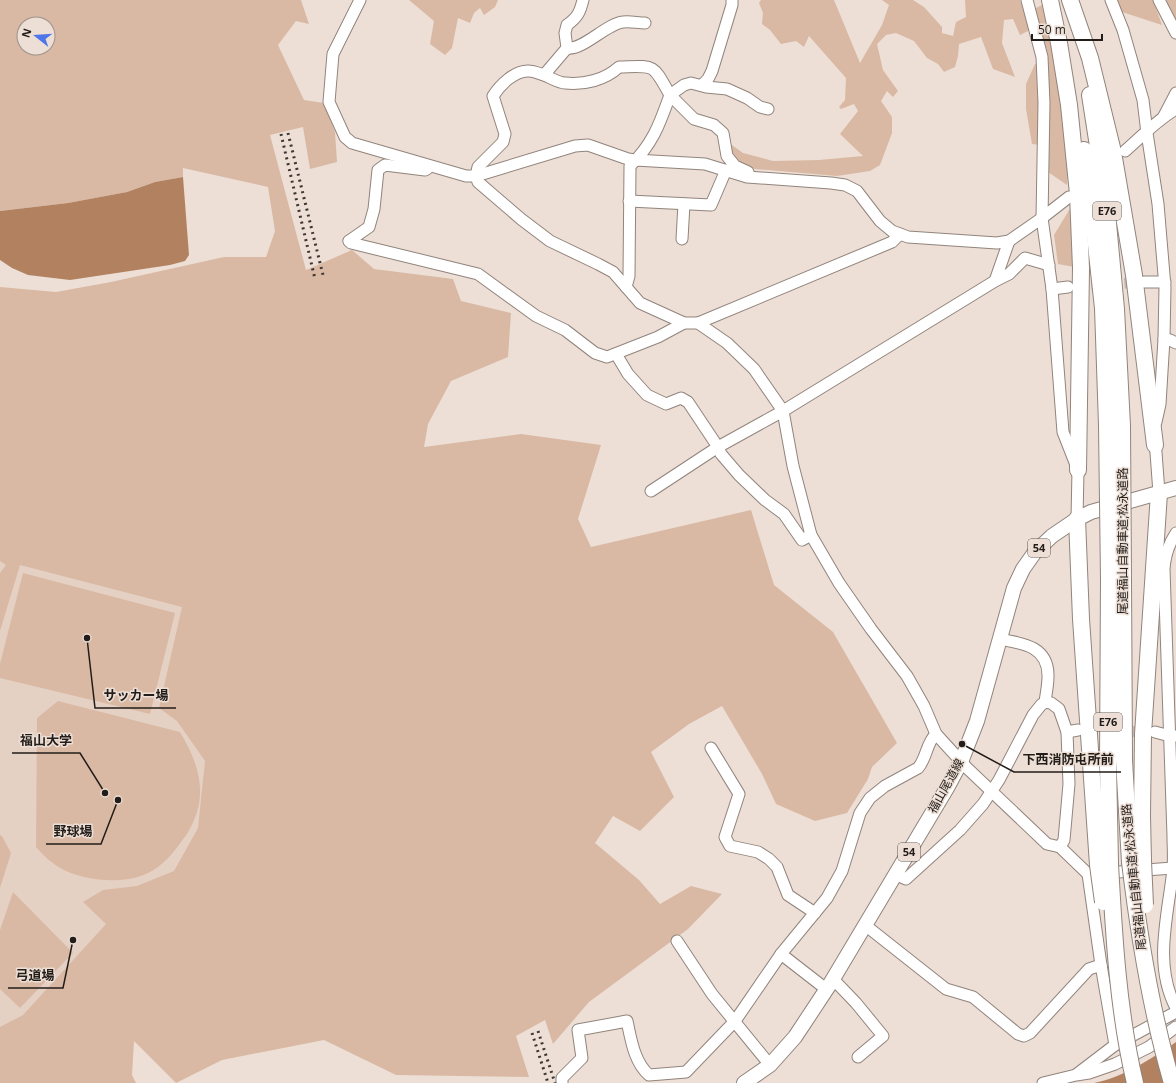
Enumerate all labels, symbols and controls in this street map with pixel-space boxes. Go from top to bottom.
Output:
north arrow [16,16,56,56]
scale bar [1032,16,1102,42]
text: 50 m [1038,21,1066,38]
text: N [17,26,34,39]
road number: E76 [1093,202,1121,220]
street label: 尾道福山自動車道;松永道路 [1114,467,1131,615]
road number: 54 [1028,539,1050,557]
callout: サッカー場 [95,683,176,708]
text: サッカー場 [103,686,169,704]
road number: E76 [1094,713,1122,731]
callout: 福山大学 [12,728,80,753]
text: 福山大学 [20,731,72,749]
callout: 下西消防屯所前 [1014,747,1121,772]
text: 下西消防屯所前 [1022,750,1114,768]
street label: 福山尾道線 [924,755,968,816]
street label: 尾道福山自動車道;松永道路 [1117,803,1150,951]
callout: 野球場 [46,819,101,844]
text: 野球場 [53,822,93,840]
road number: 54 [898,843,920,861]
callout: 弓道場 [8,963,63,988]
text: 弓道場 [15,966,55,984]

